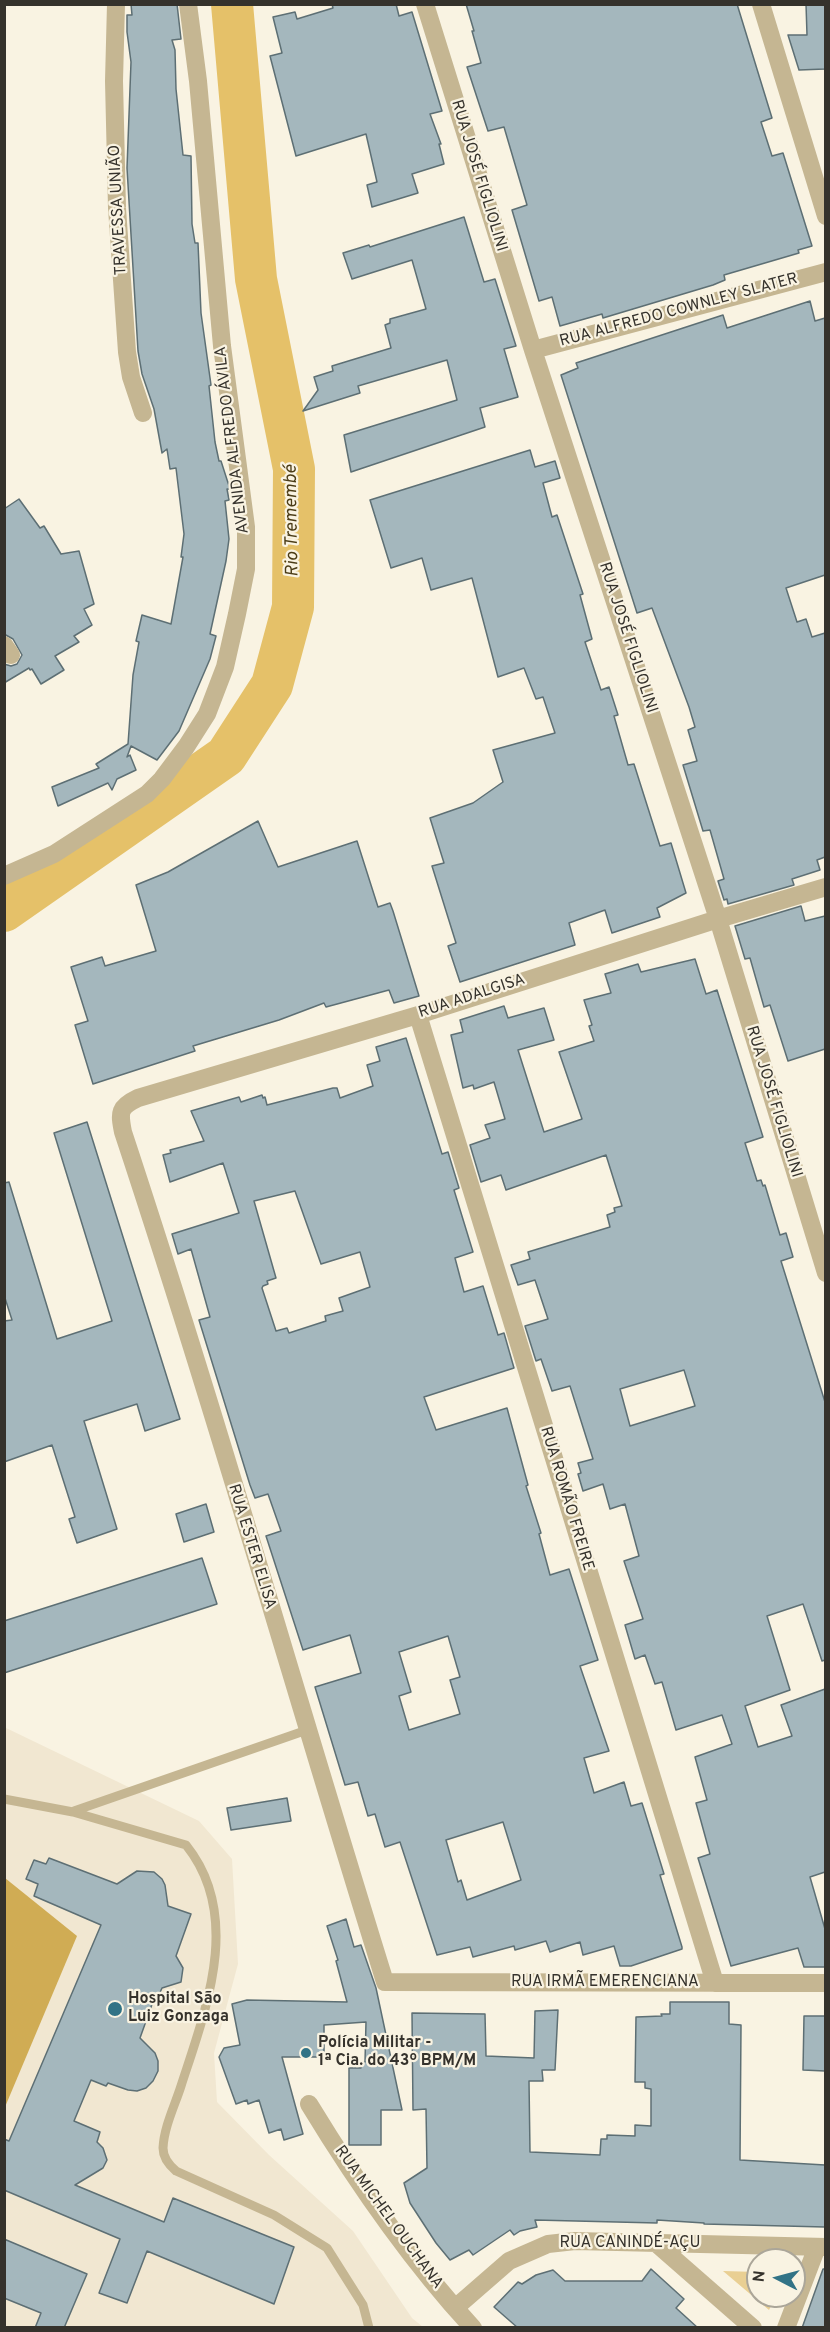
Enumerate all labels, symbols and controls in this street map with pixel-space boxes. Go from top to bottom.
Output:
street label: RUA JOSÉ FIGLIOLINI [446,98,510,254]
street label: TRAVESSA UNIÃO [106,144,132,276]
street label: RUA ALFREDO COWNLEY SLATER [558,270,800,352]
street label: AVENIDA ALFREDO ÁVILA [212,345,254,535]
water label: Rio Tremembé [281,465,305,577]
street label: RUA JOSÉ FIGLIOLINI [594,560,660,716]
street label: RUA ADALGISA [416,971,528,1023]
street label: RUA JOSÉ FIGLIOLINI [741,1024,805,1180]
street label: RUA ROMÃO FREIRE [535,1424,597,1574]
street label: RUA ESTER ELISA [223,1482,279,1612]
street label: RUA IRMÃ EMERENCIANA [511,1973,699,1993]
place label: Hospital São Luiz Gonzaga [128,1990,229,2028]
marker: Hospital São Luiz Gonzaga [106,2000,124,2018]
place label: Polícia Militar - 1ª Cia. do 43º BPM/M [318,2034,476,2072]
marker: Polícia Militar - 1ª Cia. do 43º BPM/M [299,2046,313,2060]
street label: RUA MICHEL OUCHANA [330,2143,446,2293]
street label: RUA CANINDÉ-AÇU [560,2234,700,2254]
north arrow [746,2248,806,2308]
text: N [750,2270,771,2283]

